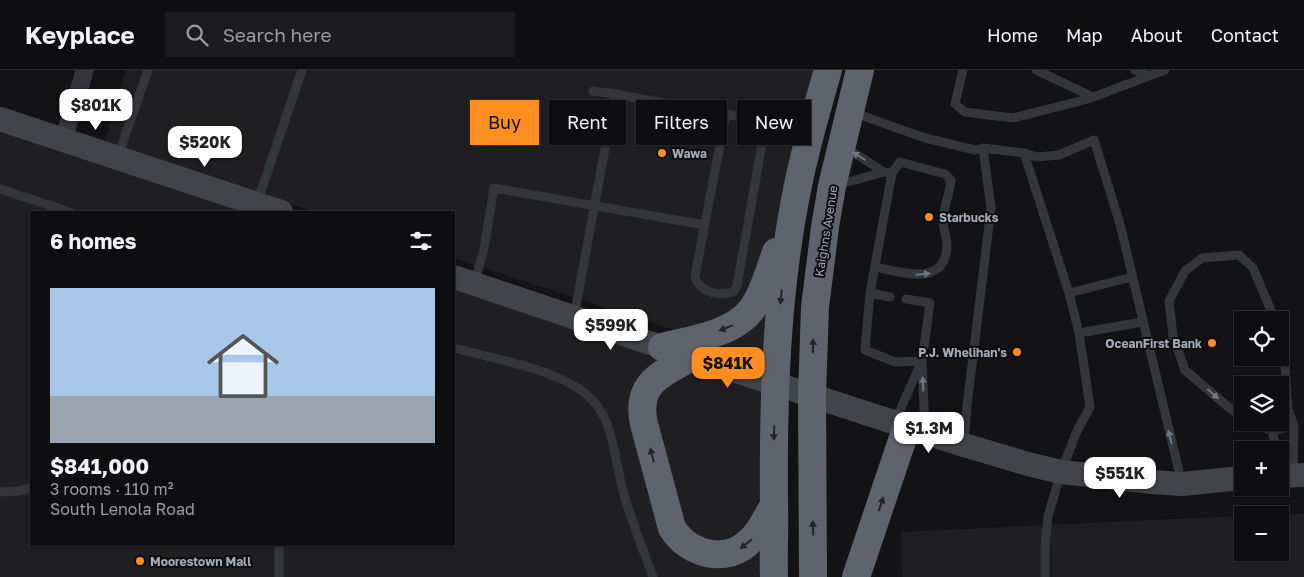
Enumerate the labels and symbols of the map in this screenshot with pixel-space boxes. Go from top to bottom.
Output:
pin: $801K [61,88,131,131]
pin: $520K [170,126,240,168]
place label: Wawa [672,146,707,161]
marker: Wawa [656,147,668,159]
one-way arrow [852,151,865,161]
street label: Kaighns Avenue [811,184,841,278]
place label: Starbucks [939,210,999,225]
marker: Starbucks [923,211,935,223]
one-way arrow [915,270,931,278]
one-way arrow [777,290,785,306]
pin: $599K [576,308,646,351]
one-way arrow [719,325,733,333]
place label: OceanFirst Bank [1105,336,1202,351]
marker: OceanFirst Bank [1206,337,1218,349]
one-way arrow [809,338,817,354]
place label: P.J. Whelihan's [918,345,1007,360]
pin: $841K [693,346,763,389]
marker: P.J. Whelihan's [1011,346,1023,358]
one-way arrow [918,376,926,392]
one-way arrow [1207,388,1219,399]
pin: $1.3M [894,412,964,454]
one-way arrow [770,425,778,441]
one-way arrow [1166,429,1174,444]
one-way arrow [648,447,656,462]
pin: $551K [1085,456,1155,499]
one-way arrow [877,497,885,512]
one-way arrow [809,520,817,536]
one-way arrow [740,538,753,549]
place label: Moorestown Mall [150,554,251,569]
marker: Moorestown Mall [134,555,146,567]

